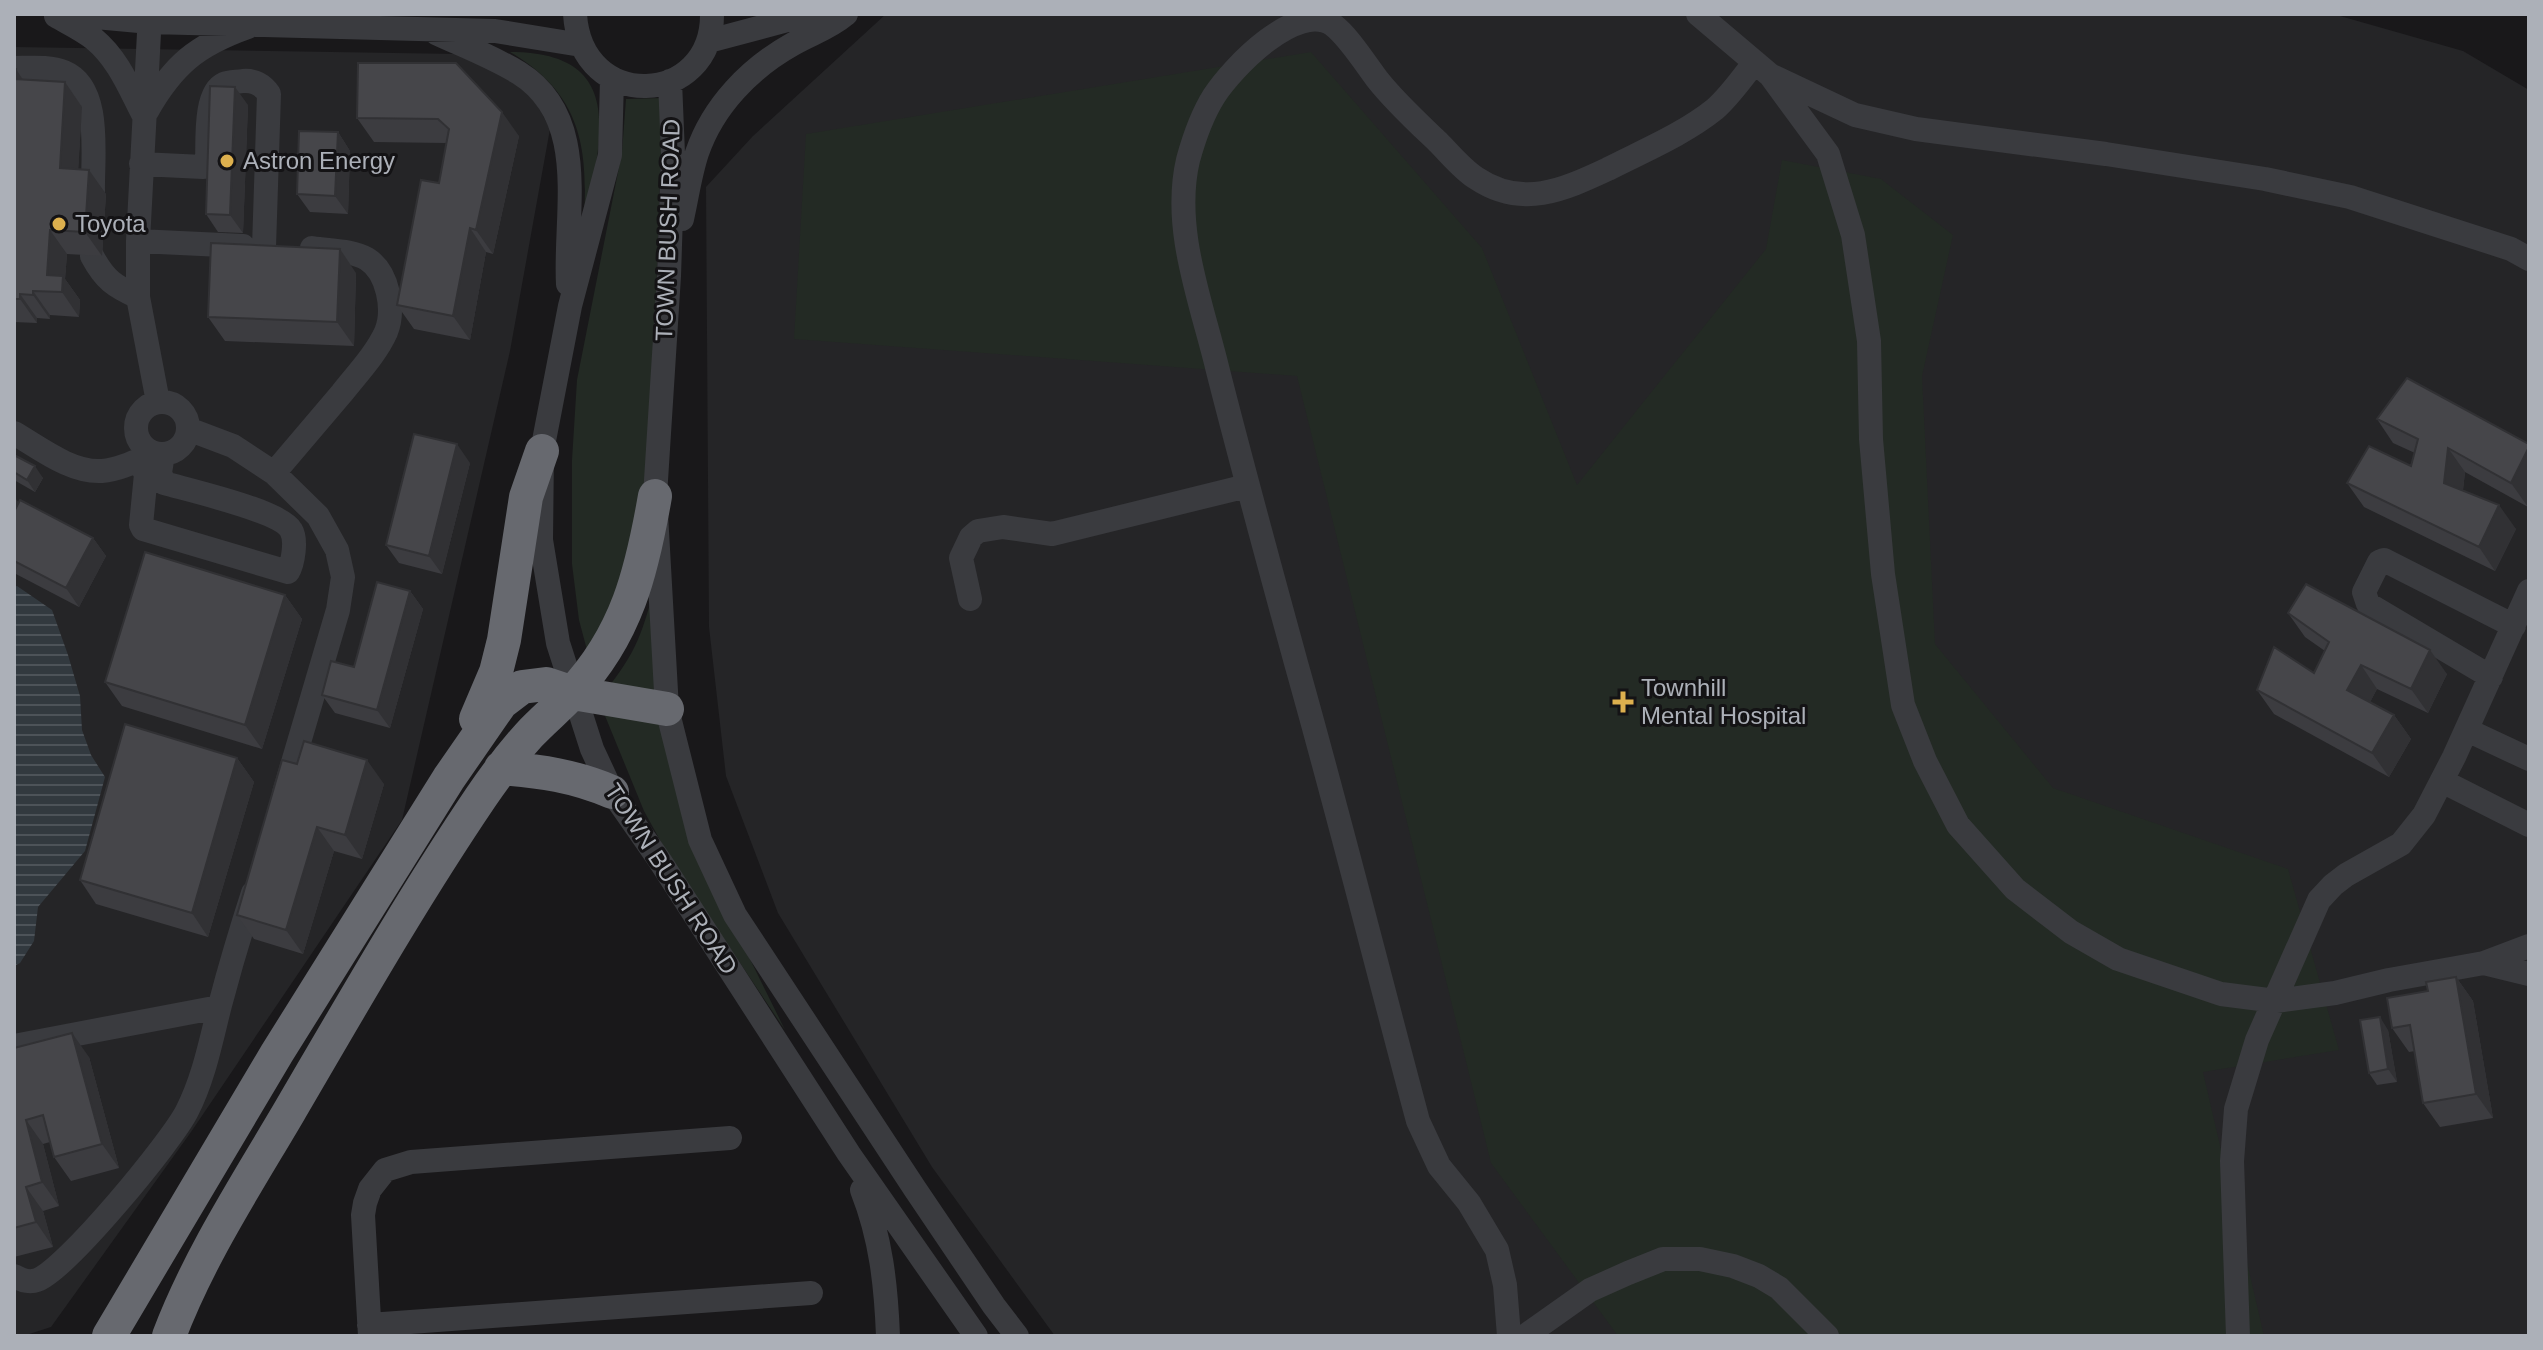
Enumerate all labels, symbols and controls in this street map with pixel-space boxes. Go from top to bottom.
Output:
street label: TOWN BUSH ROAD [650,118,685,342]
place label: Astron Energy [243,147,395,174]
marker: Astron Energy [218,152,236,170]
place label: Toyota [75,210,146,237]
marker: Toyota [50,215,68,233]
place label: Townhill Mental Hospital [1641,674,1806,729]
marker: Townhill Mental Hospital [1612,691,1634,713]
street label: TOWN BUSH ROAD [600,778,743,979]

